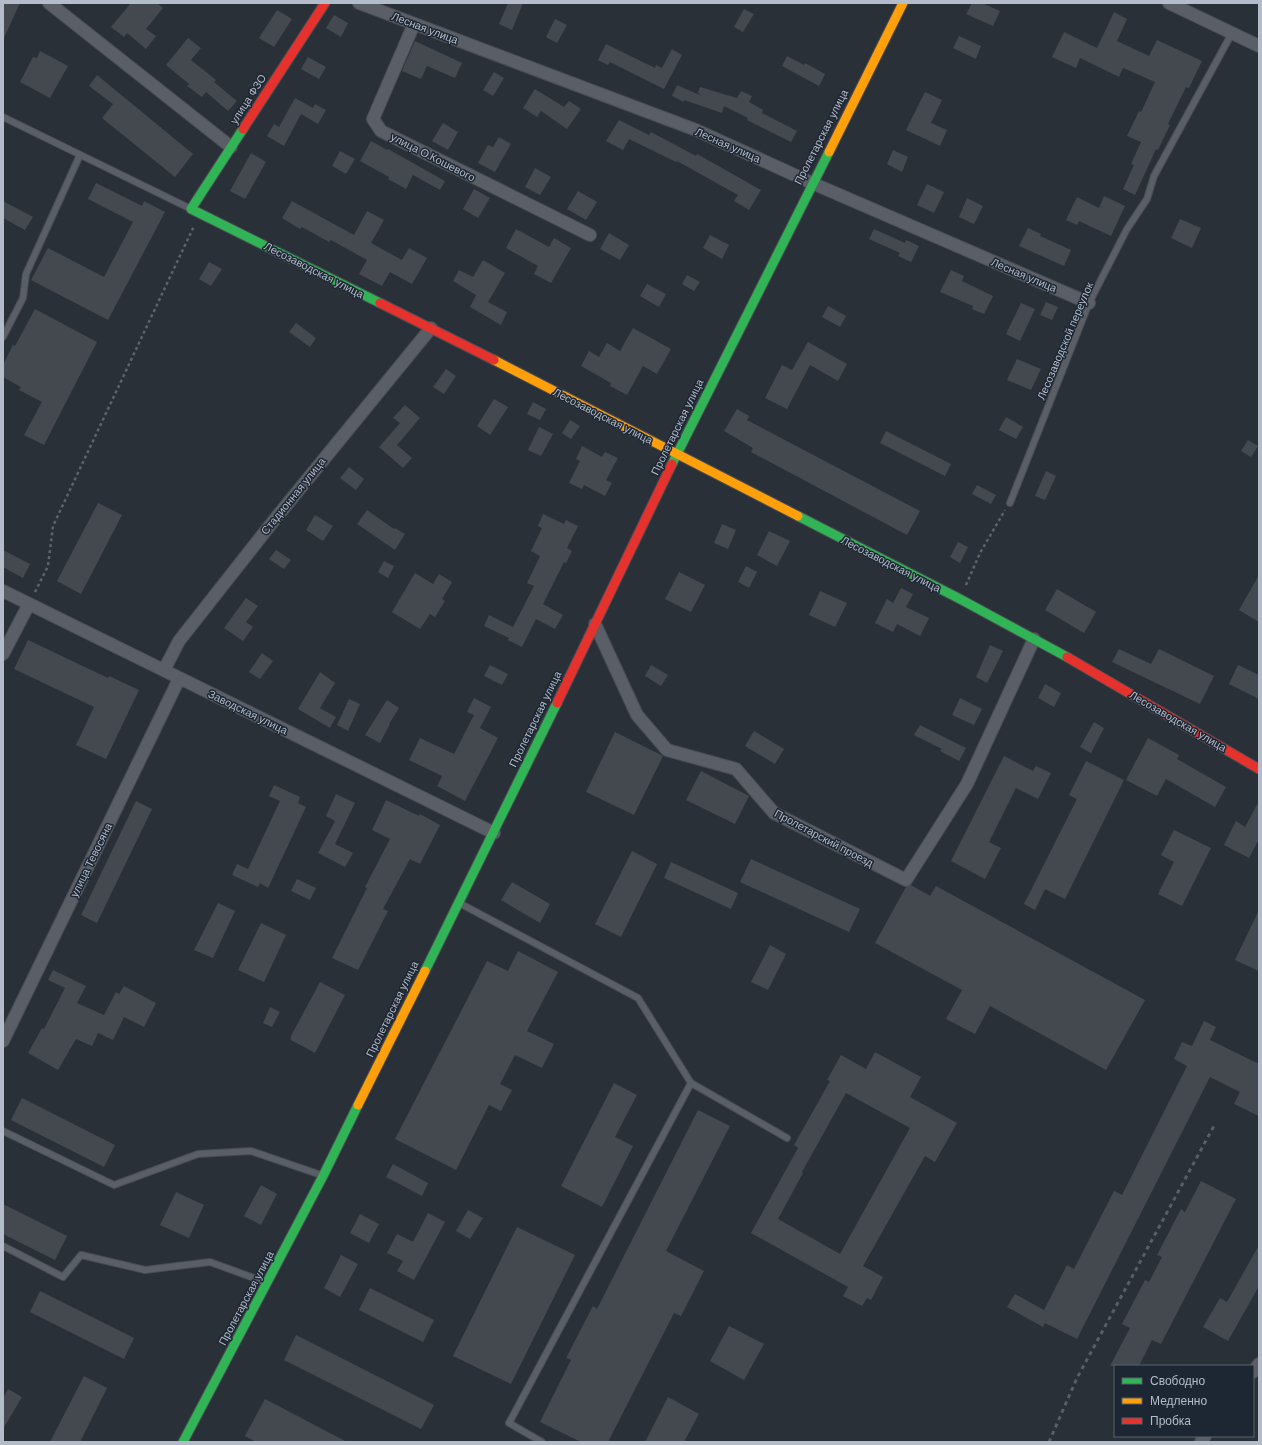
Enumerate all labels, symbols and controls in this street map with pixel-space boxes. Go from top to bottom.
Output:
street label: Лесная улица [390,9,461,47]
street label: улица ФЗО [227,71,270,127]
street label: Пролетарская улица [791,86,851,187]
street label: Лесная улица [693,124,764,166]
street label: улица О.Кошевого [388,130,478,184]
street label: Лесозаводская улица [262,239,367,302]
street label: Лесная улица [989,255,1060,295]
street label: Лесозаводской переулок [1034,280,1096,402]
street label: Пролетарская улица [648,376,707,477]
street label: Лесозаводская улица [551,385,656,448]
street label: Стадионная улица [258,454,329,537]
street label: Лесозаводская улица [839,533,944,596]
street label: Пролетарская улица [506,668,565,769]
street label: Заводская улица [206,687,291,738]
street label: Лесозаводская улица [1127,687,1230,755]
street label: Пролетарский проезд [772,806,876,870]
street label: улица Тевосяна [67,820,115,899]
street label: Пролетарская улица [363,958,422,1059]
street label: Пролетарская улица [215,1248,277,1348]
legend [1114,1365,1254,1437]
text: Свободно [1150,1373,1205,1389]
text: Медленно [1150,1393,1207,1409]
text: Пробка [1150,1413,1191,1429]

